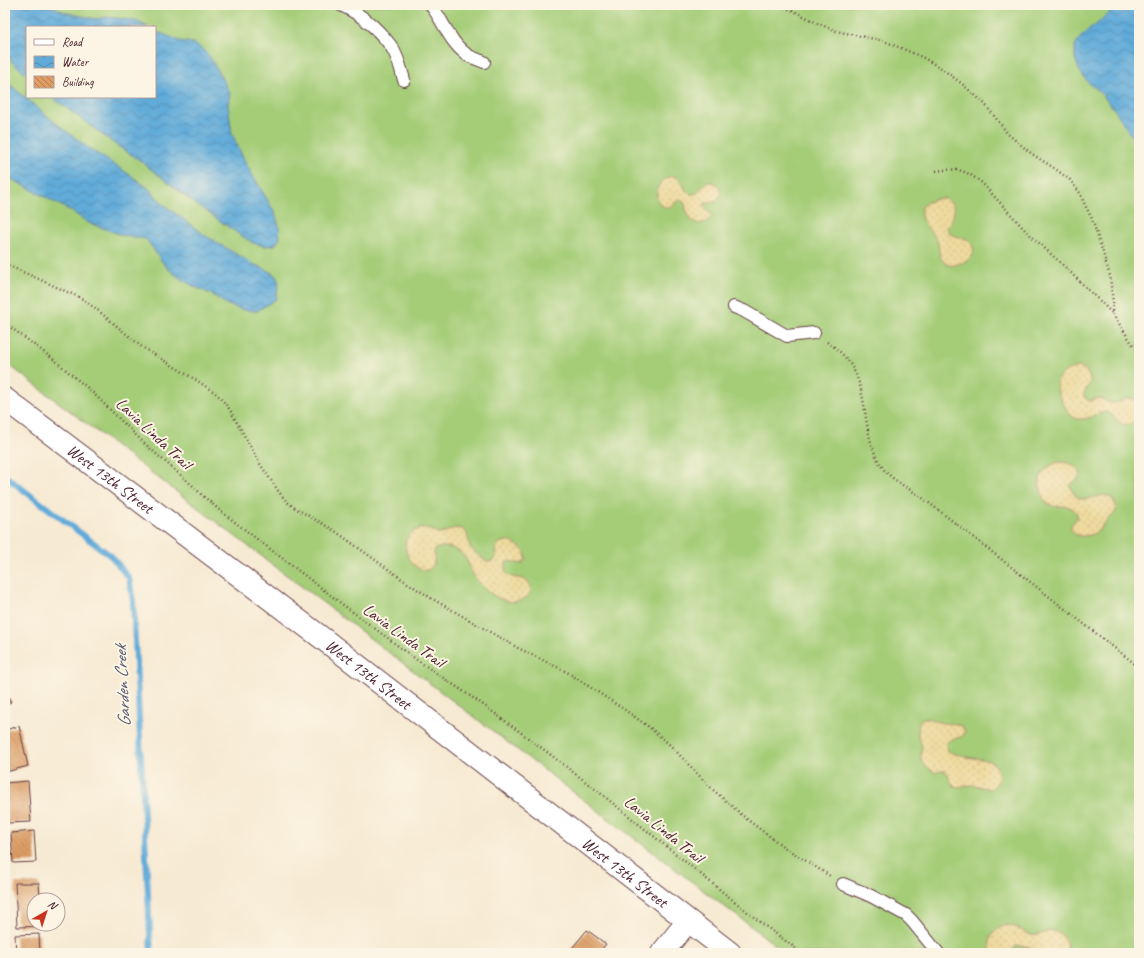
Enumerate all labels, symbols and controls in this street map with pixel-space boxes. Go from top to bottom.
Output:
legend [26,26,156,98]
text: Road [62,34,84,50]
text: Water [62,54,90,70]
text: Building [62,74,94,90]
street label: Lavia Linda Trail [111,393,198,476]
street label: West 13th Street [63,439,159,520]
street label: Lavia Linda Trail [359,599,451,674]
street label: West 13th Street [321,635,417,716]
water label: Garden Creek [109,641,135,727]
street label: Lavia Linda Trail [620,791,710,870]
street label: West 13th Street [578,833,674,914]
north arrow [26,892,66,932]
text: N [45,897,61,913]

